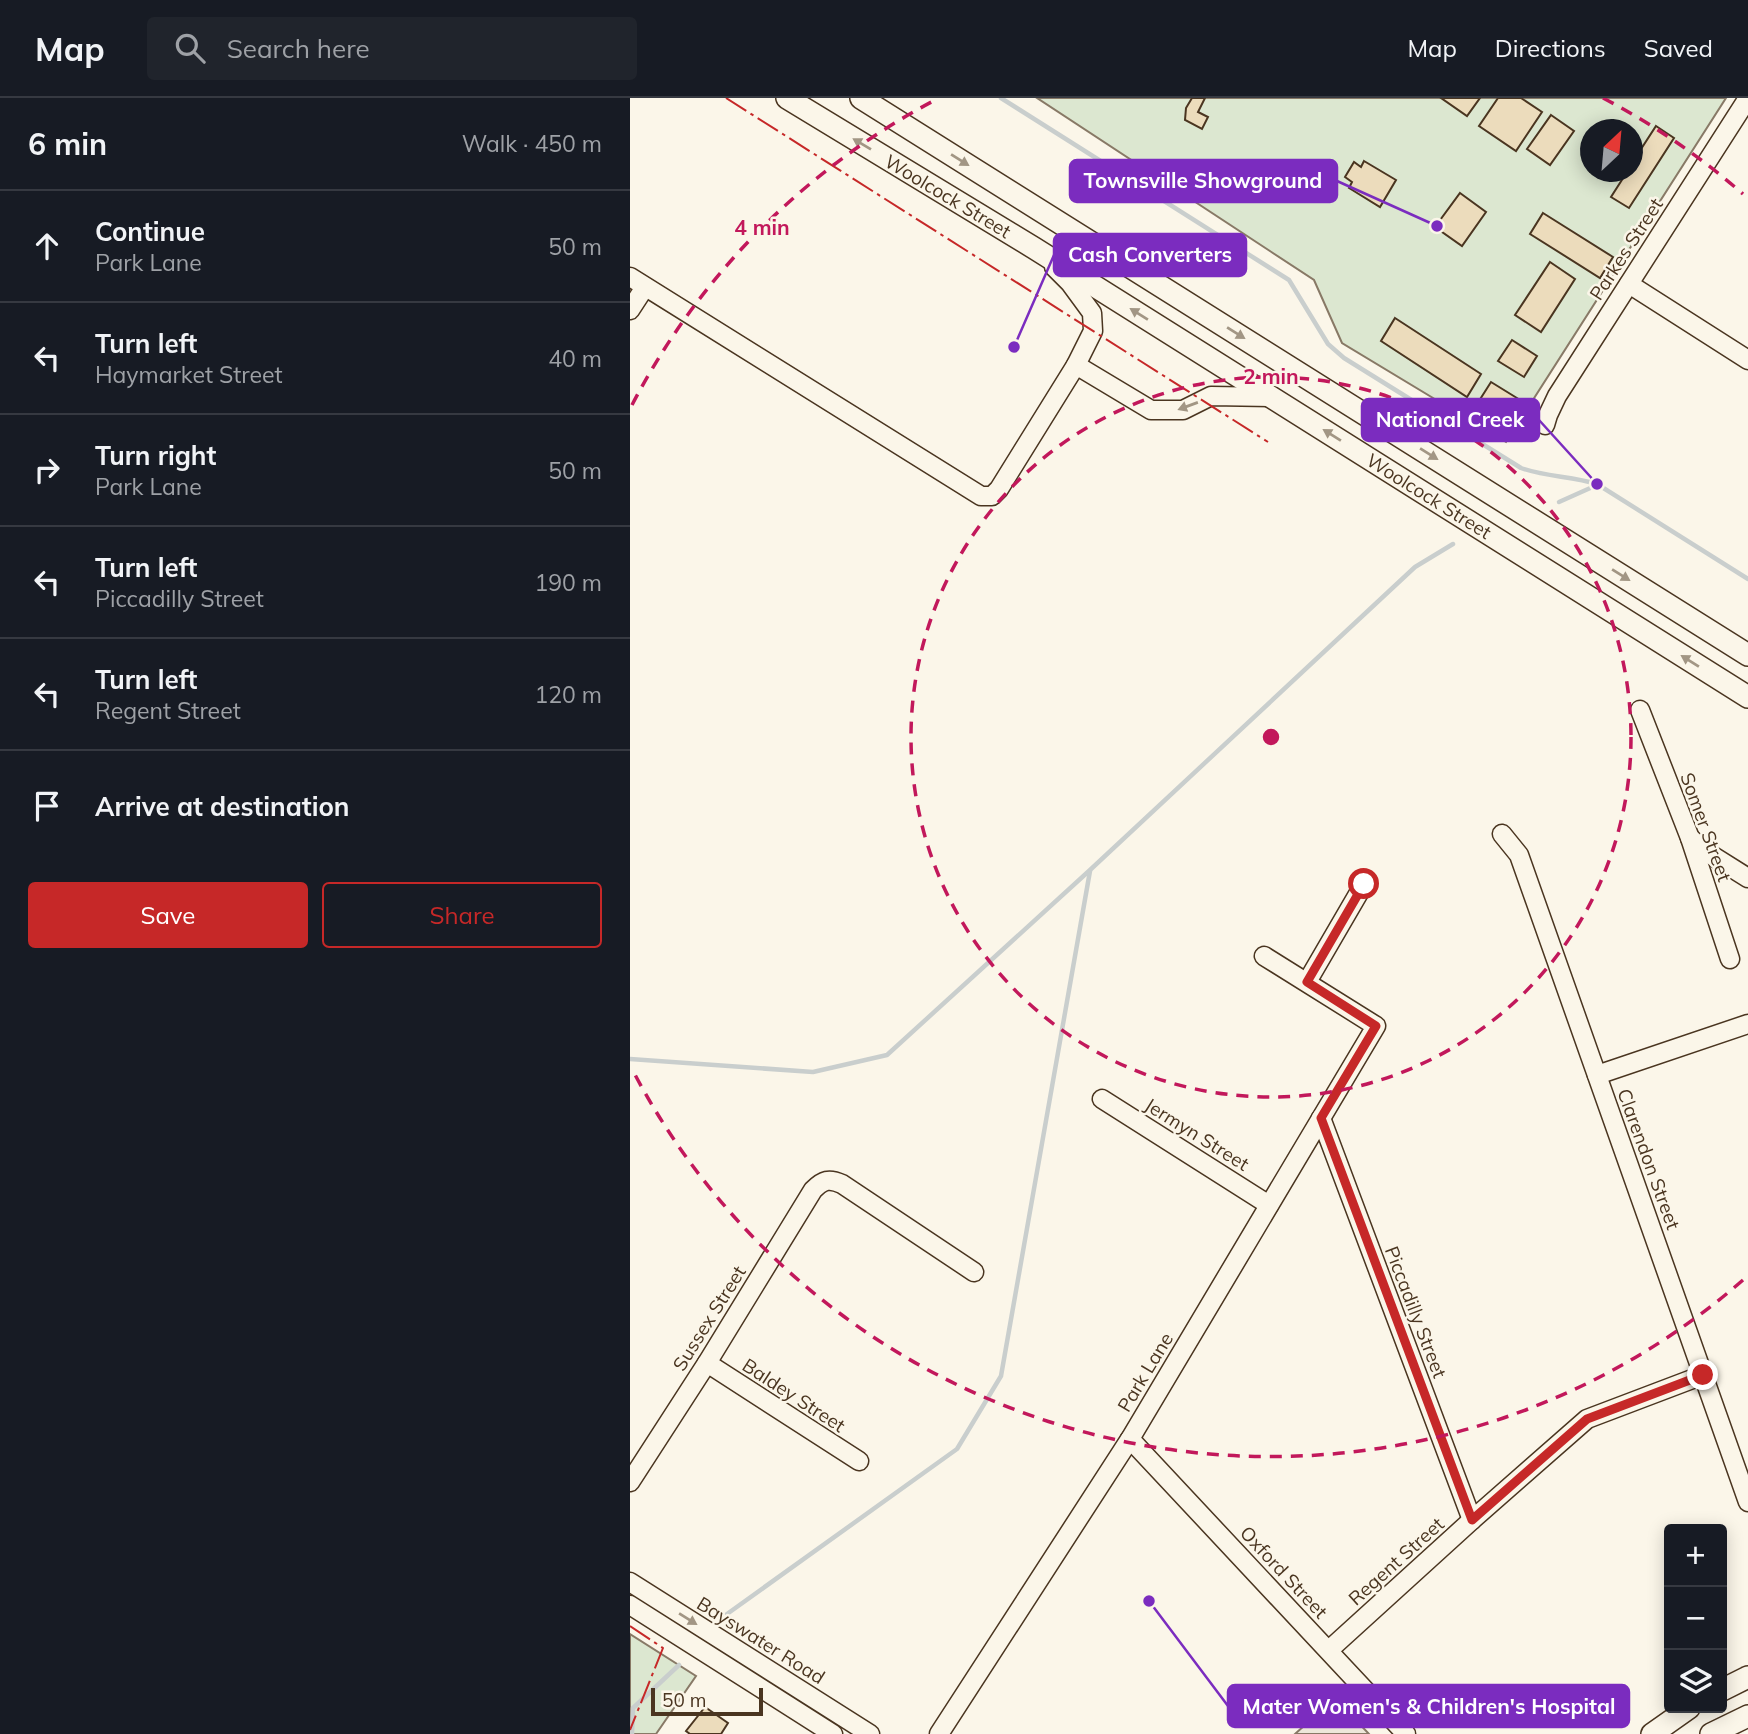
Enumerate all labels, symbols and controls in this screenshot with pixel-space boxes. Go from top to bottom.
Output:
search box [147,17,637,80]
text: Map [35,28,105,69]
icon: search [171,29,209,67]
text: Search here [227,32,370,65]
text: Map [1407,33,1457,63]
text: Directions [1495,33,1606,63]
text: Saved [1644,33,1713,63]
north arrow [1580,119,1643,182]
text: 6 min [28,125,107,163]
text: Walk · 450 m [462,129,602,158]
one-way arrow [853,137,872,150]
street label: Woolcock Street [881,149,1016,243]
one-way arrow [951,154,970,167]
callout: Townsville Showground [1070,160,1337,202]
text: Townsville Showground [1084,167,1322,193]
street label: Parkes Street [1584,193,1668,305]
text: 4 min [734,214,790,240]
text: Continue [95,215,205,248]
icon: ahead [28,227,66,265]
text: 50 m [548,232,602,261]
callout: Cash Converters [1054,234,1246,276]
text: Cash Converters [1068,241,1232,267]
text: Park Lane [95,248,202,277]
one-way arrow [1130,308,1149,321]
text: Turn left [95,327,197,360]
one-way arrow [1226,327,1245,340]
icon: left [28,339,66,377]
text: 40 m [548,344,602,373]
text: Haymarket Street [95,360,283,389]
text: 2 min [1243,363,1299,389]
callout: National Creek [1362,399,1539,441]
one-way arrow [1177,401,1198,412]
text: National Creek [1376,406,1525,432]
one-way arrow [1323,428,1342,441]
text: Turn right [95,439,216,472]
street label: Woolcock Street [1362,448,1496,544]
one-way arrow [1419,448,1438,461]
icon: right [28,451,66,489]
text: 50 m [548,456,602,485]
text: Park Lane [95,472,202,501]
text: Turn left [95,551,197,584]
icon: left [28,563,66,601]
text: 190 m [534,568,602,597]
one-way arrow [1612,569,1631,582]
text: Piccadilly Street [95,584,264,613]
one-way arrow [1681,655,1700,668]
text: Turn left [95,663,197,696]
icon: left [28,675,66,713]
text: 120 m [534,680,602,709]
text: Regent Street [95,696,241,725]
centre of rings [1259,725,1283,749]
street label: Somer Street [1675,769,1737,885]
icon: arrive [28,787,66,825]
text: Arrive at destination [95,790,350,823]
route start [1348,868,1379,899]
button: Save [28,882,308,948]
button: Share [322,882,602,948]
street label: Clarendon Street [1612,1085,1686,1233]
street label: Jermyn Street [1140,1092,1254,1176]
street label: Piccadilly Street [1380,1243,1452,1382]
street label: Sussex Street [667,1261,751,1375]
street label: Park Lane [1112,1328,1178,1416]
street label: Baldey Street [738,1353,850,1437]
route end [1687,1359,1718,1390]
street label: Regent Street [1343,1512,1449,1610]
street label: Oxford Street [1235,1521,1333,1623]
map controls [1664,1524,1727,1713]
button: + [1664,1524,1727,1587]
button: − [1664,1587,1727,1650]
street label: Bayswater Road [693,1591,829,1689]
one-way arrow [678,1612,697,1625]
button: layers [1664,1650,1727,1713]
scale bar [651,1685,763,1717]
callout: Mater Women's & Children's Hospital [1228,1685,1629,1727]
text: 50 m [662,1688,706,1712]
text: Mater Women's & Children's Hospital [1243,1693,1615,1719]

